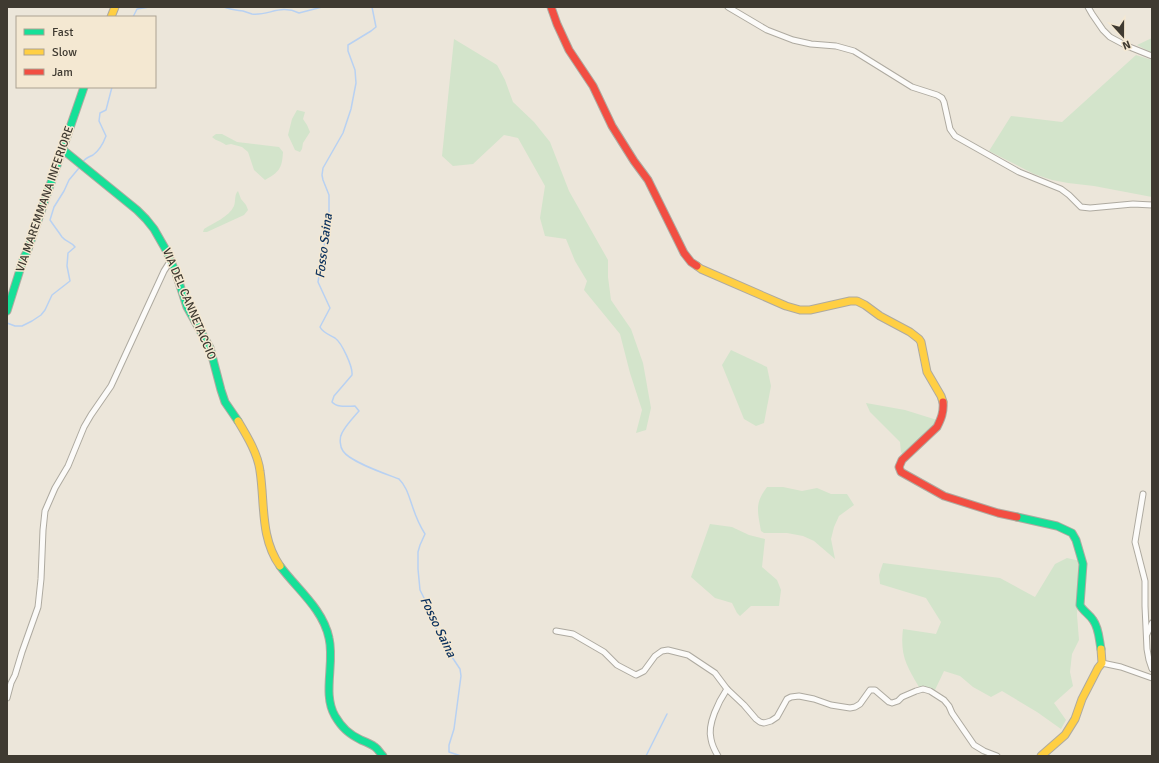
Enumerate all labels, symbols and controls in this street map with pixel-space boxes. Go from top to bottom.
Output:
legend [16,16,156,88]
north arrow [1103,16,1143,56]
text: Fast [52,25,73,40]
text: N [1121,37,1132,52]
text: Slow [52,45,77,60]
text: Jam [52,65,73,80]
street label: VIA MAREMMANA INFERIORE [13,124,77,274]
water label: Fosso Saina [312,212,336,279]
street label: VIA DEL CANNETACCIO [159,246,219,362]
water label: Fosso Saina [417,594,460,660]

